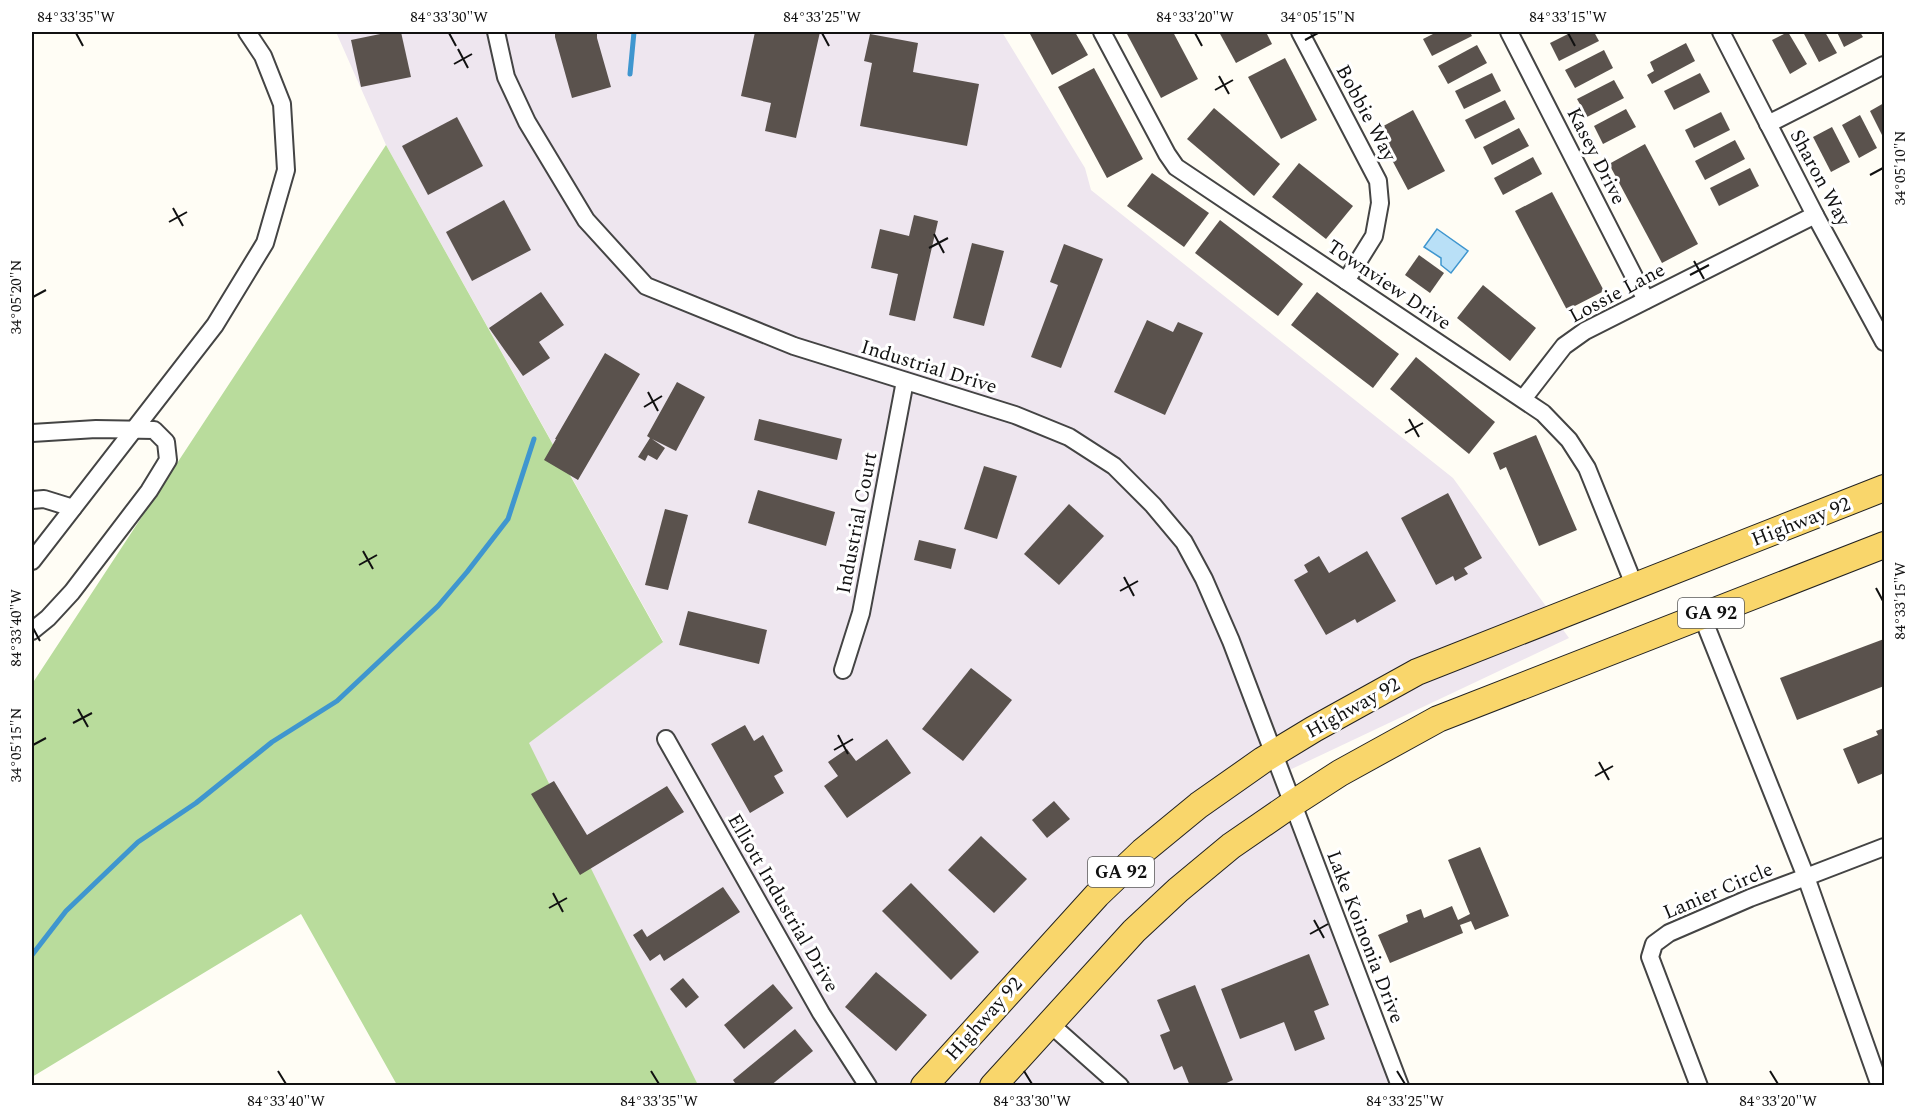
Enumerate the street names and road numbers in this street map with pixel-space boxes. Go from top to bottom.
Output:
street label: Bobbie Way [1328,59,1405,168]
street label: Kasey Drive [1559,102,1633,210]
street label: Sharon Way [1782,124,1859,233]
street label: Townview Drive [1321,232,1457,338]
street label: Lossie Lane [1564,255,1670,331]
street label: Industrial Drive [857,332,1001,402]
street label: Industrial Court [829,450,885,596]
street label: Highway 92 [1747,489,1855,555]
road number: GA 92 [1678,598,1744,628]
street label: Highway 92 [1300,670,1406,746]
street label: Elliott Industrial Drive [719,808,847,998]
street label: Lake Koinonia Drive [1318,846,1412,1028]
street label: Lanier Circle [1658,854,1778,928]
road number: GA 92 [1088,857,1154,887]
street label: Highway 92 [938,970,1030,1068]

